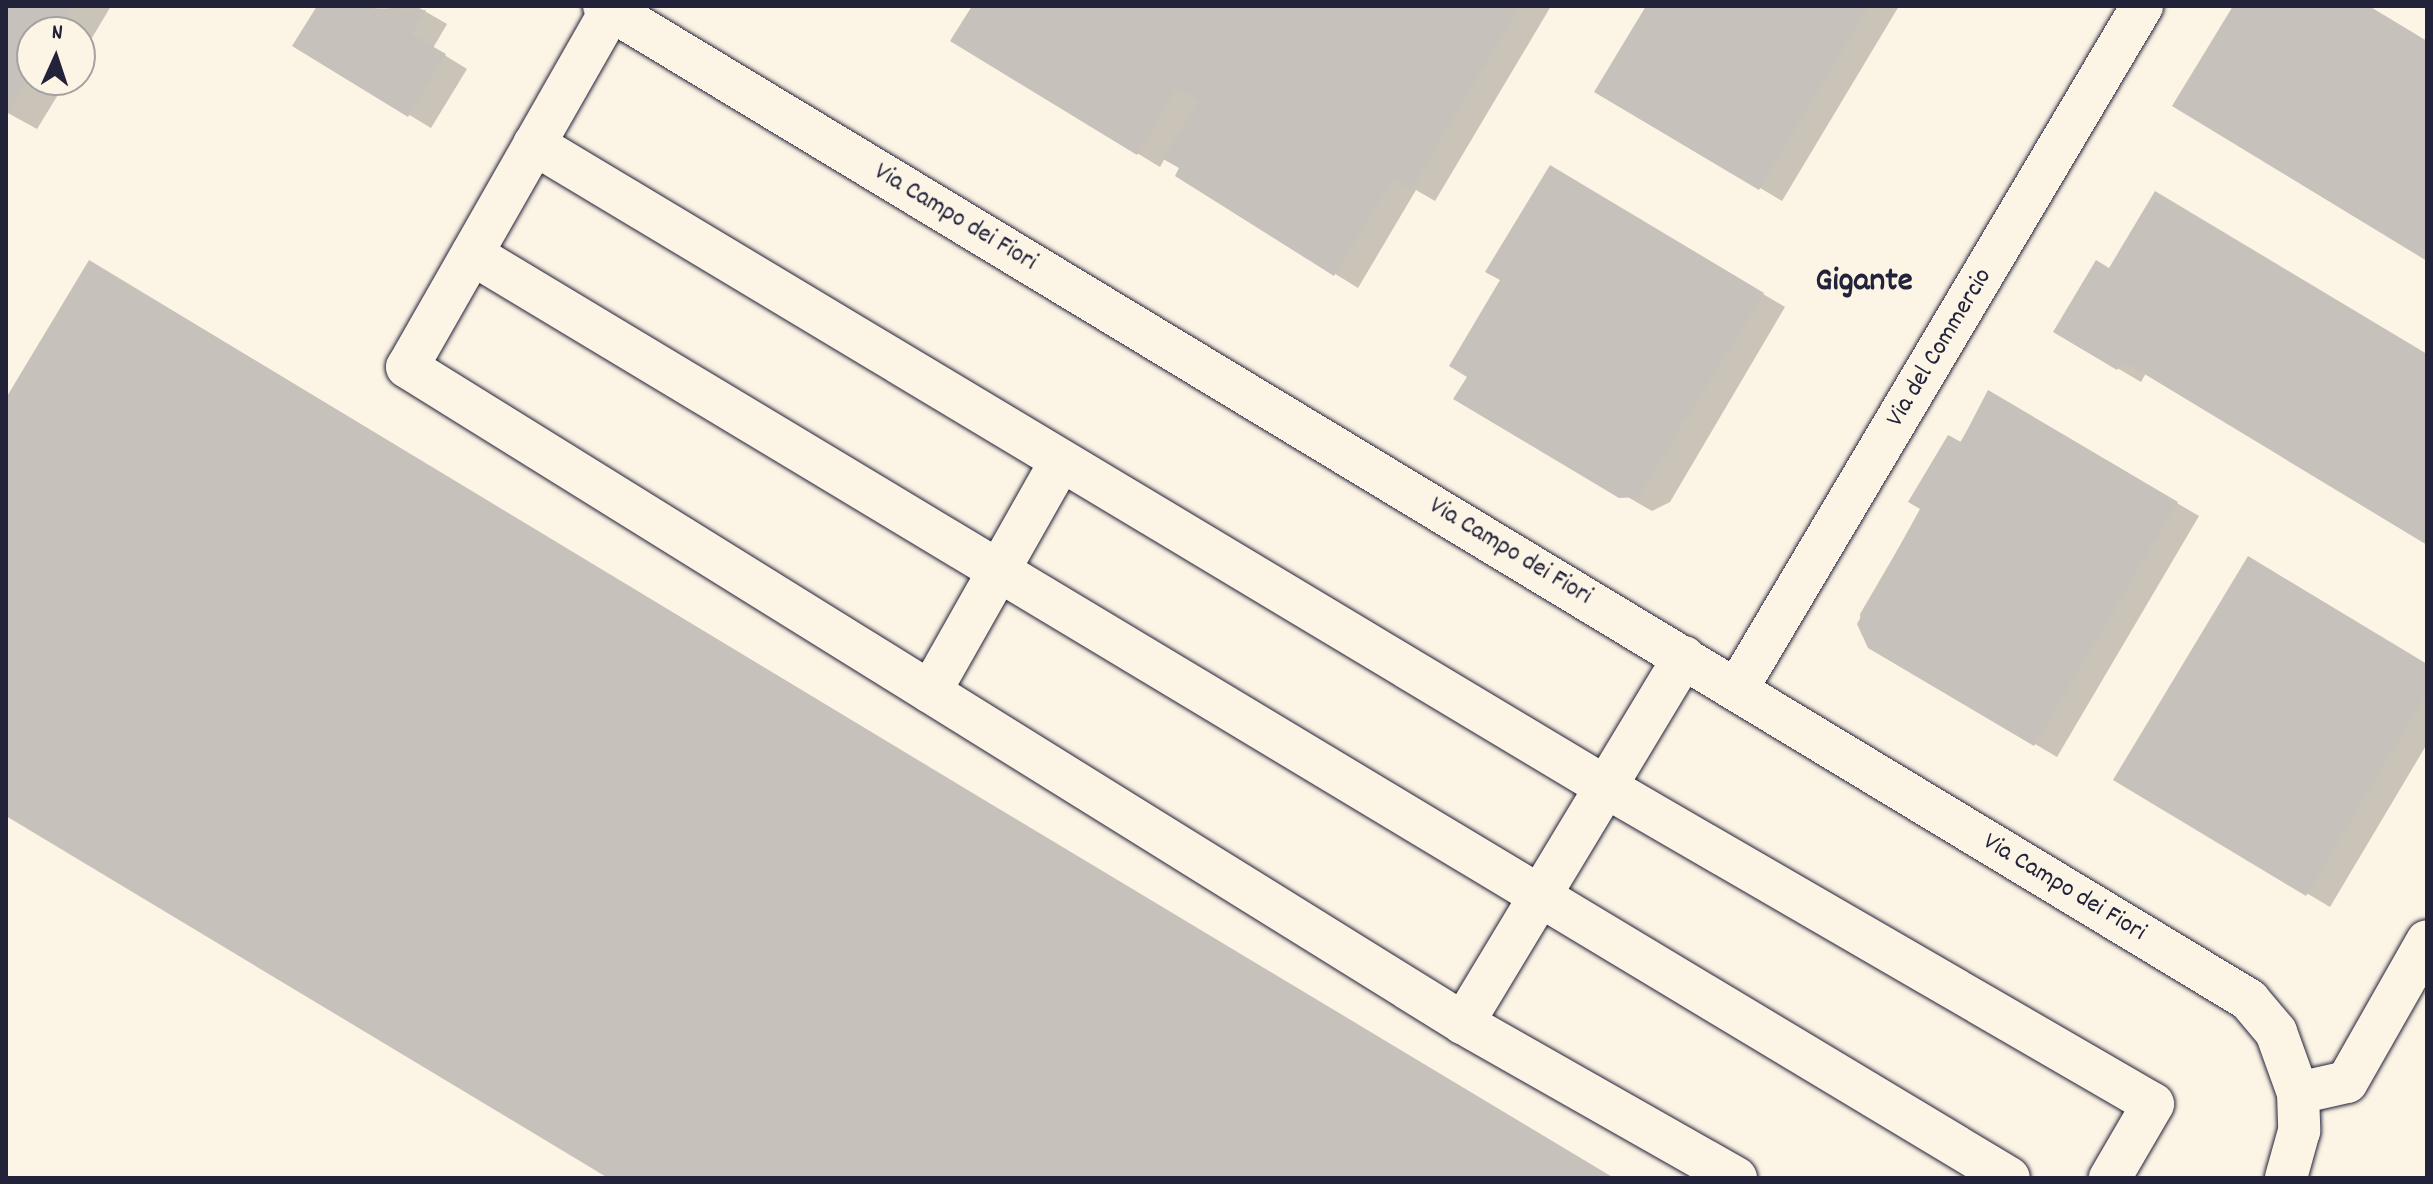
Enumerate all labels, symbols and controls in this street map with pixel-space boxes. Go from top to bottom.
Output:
north arrow [16,16,96,96]
text: N [51,18,63,49]
street label: Via Campo dei Fiori [868,157,1042,279]
district label: Gigante [1815,263,1913,303]
street label: Via del Commercio [1880,263,2000,433]
street label: Via Campo dei Fiori [1423,491,1597,613]
street label: Via Campo dei Fiori [1977,827,2151,949]

